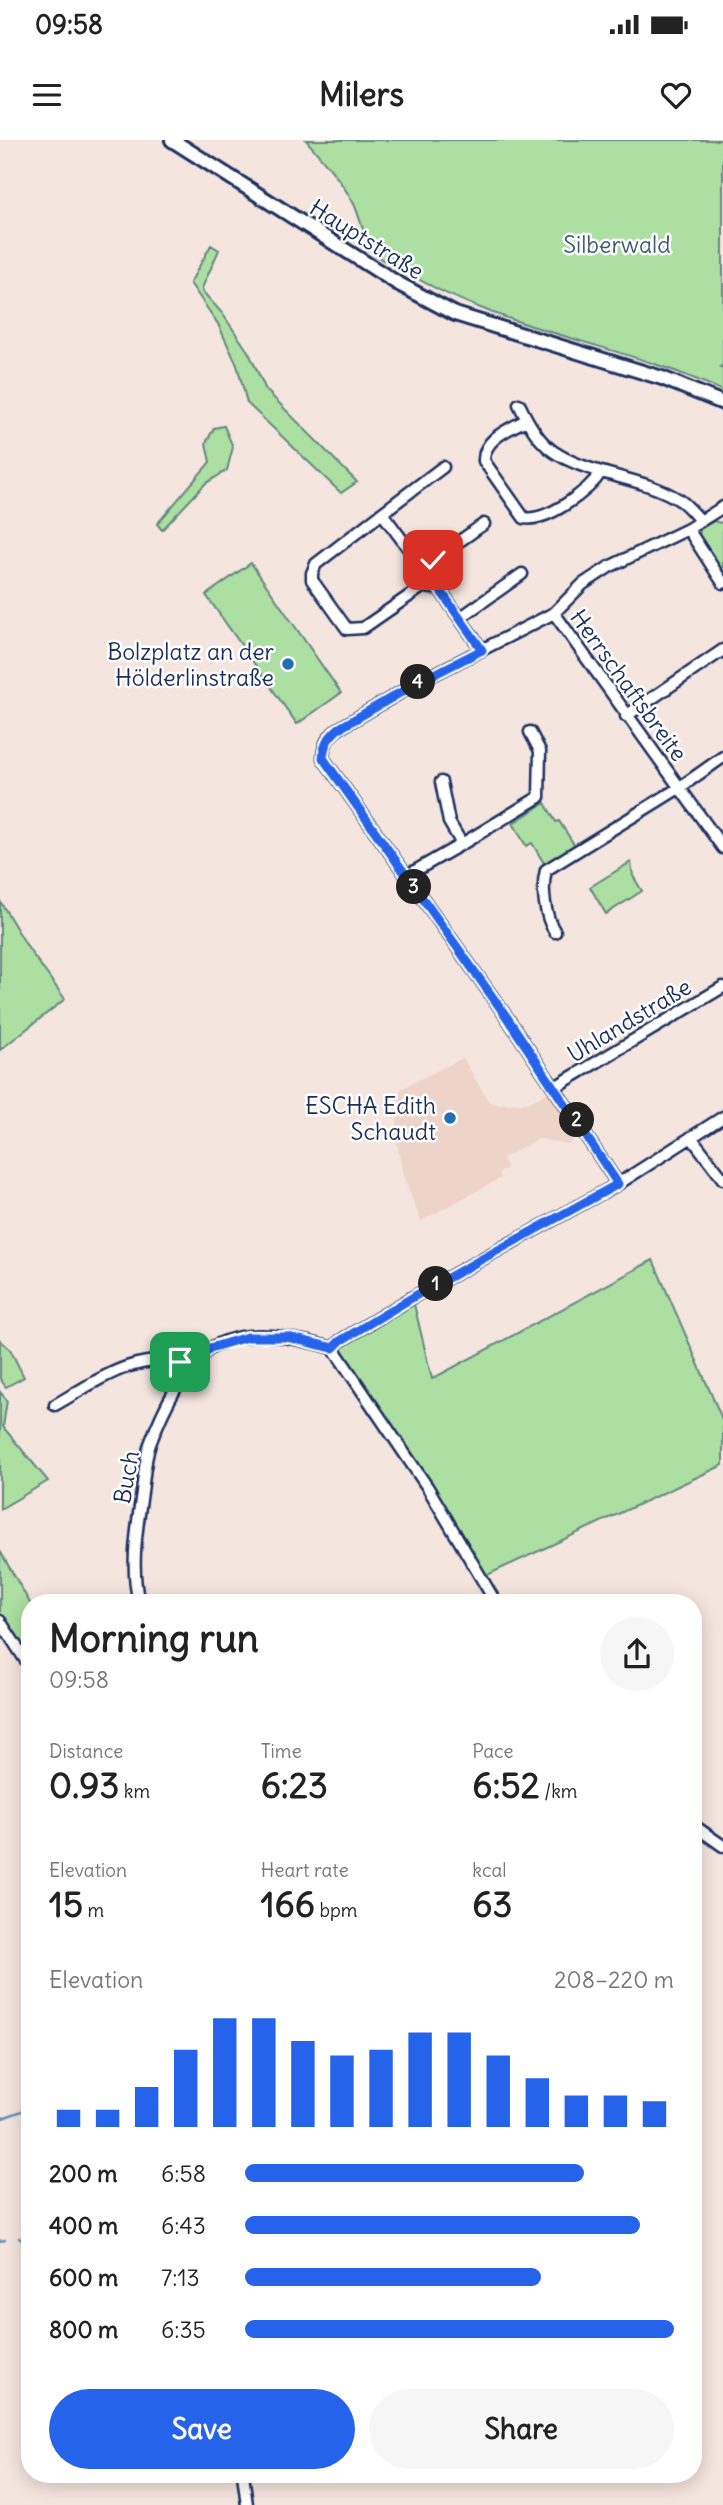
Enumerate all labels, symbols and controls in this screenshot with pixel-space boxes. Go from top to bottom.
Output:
text: 09:58 [35,8,103,41]
text: Milers [319,74,404,115]
icon: menu [28,76,66,114]
icon: heart [657,76,695,114]
street label: Hauptstraße [305,193,429,285]
park label: Silberwald [563,230,671,259]
pin [403,530,463,590]
icon: check [414,541,452,579]
street label: Herrschaftsbreite [564,603,694,767]
place label: Bolzplatz an der Hölderlinstraße [107,637,275,692]
marker: Bolzplatz an der Hölderlinstraße [280,656,296,672]
pin: 4 [400,664,436,700]
text: 4 [412,669,423,693]
pin: 3 [396,870,432,904]
text: 3 [408,874,419,898]
street label: Uhlandstraße [562,972,696,1068]
place label: ESCHA Edith Schaudt [305,1091,436,1146]
pin: 2 [560,1102,594,1138]
text: 2 [571,1107,582,1131]
marker: ESCHA Edith Schaudt [442,1110,458,1126]
pin: 1 [418,1266,453,1302]
text: 1 [432,1271,439,1295]
pin [150,1332,210,1392]
icon: arrive [161,1343,199,1381]
street label: Buch [107,1448,145,1506]
text: Morning run [49,1615,259,1662]
button: share [600,1617,674,1691]
text: 09:58 [49,1665,109,1694]
text: Distance [49,1739,123,1763]
text: Time [261,1739,302,1763]
text: Pace [472,1739,514,1763]
text: 0.93 [49,1763,119,1807]
text: 6:23 [261,1763,328,1807]
text: 6:52 [472,1763,540,1807]
text: km [119,1779,150,1803]
text: /km [540,1779,578,1803]
text: Elevation [49,1858,127,1882]
text: Heart rate [261,1858,349,1882]
text: kcal [472,1858,507,1882]
text: 15 [49,1882,83,1926]
text: 166 [261,1882,315,1926]
text: 63 [472,1882,512,1926]
text: m [83,1898,104,1922]
text: bpm [315,1898,357,1922]
text: Elevation [49,1965,143,1994]
text: 208–220 m [554,1965,674,1994]
text: 200 m [49,2159,118,2188]
text: 6:58 [161,2159,206,2188]
text: 400 m [49,2211,118,2240]
text: 6:43 [161,2211,206,2240]
text: 600 m [49,2263,118,2292]
text: 7:13 [161,2263,200,2292]
text: 800 m [49,2315,118,2344]
text: 6:35 [161,2315,206,2344]
button: Save [49,2389,355,2469]
button: Share [369,2389,674,2469]

